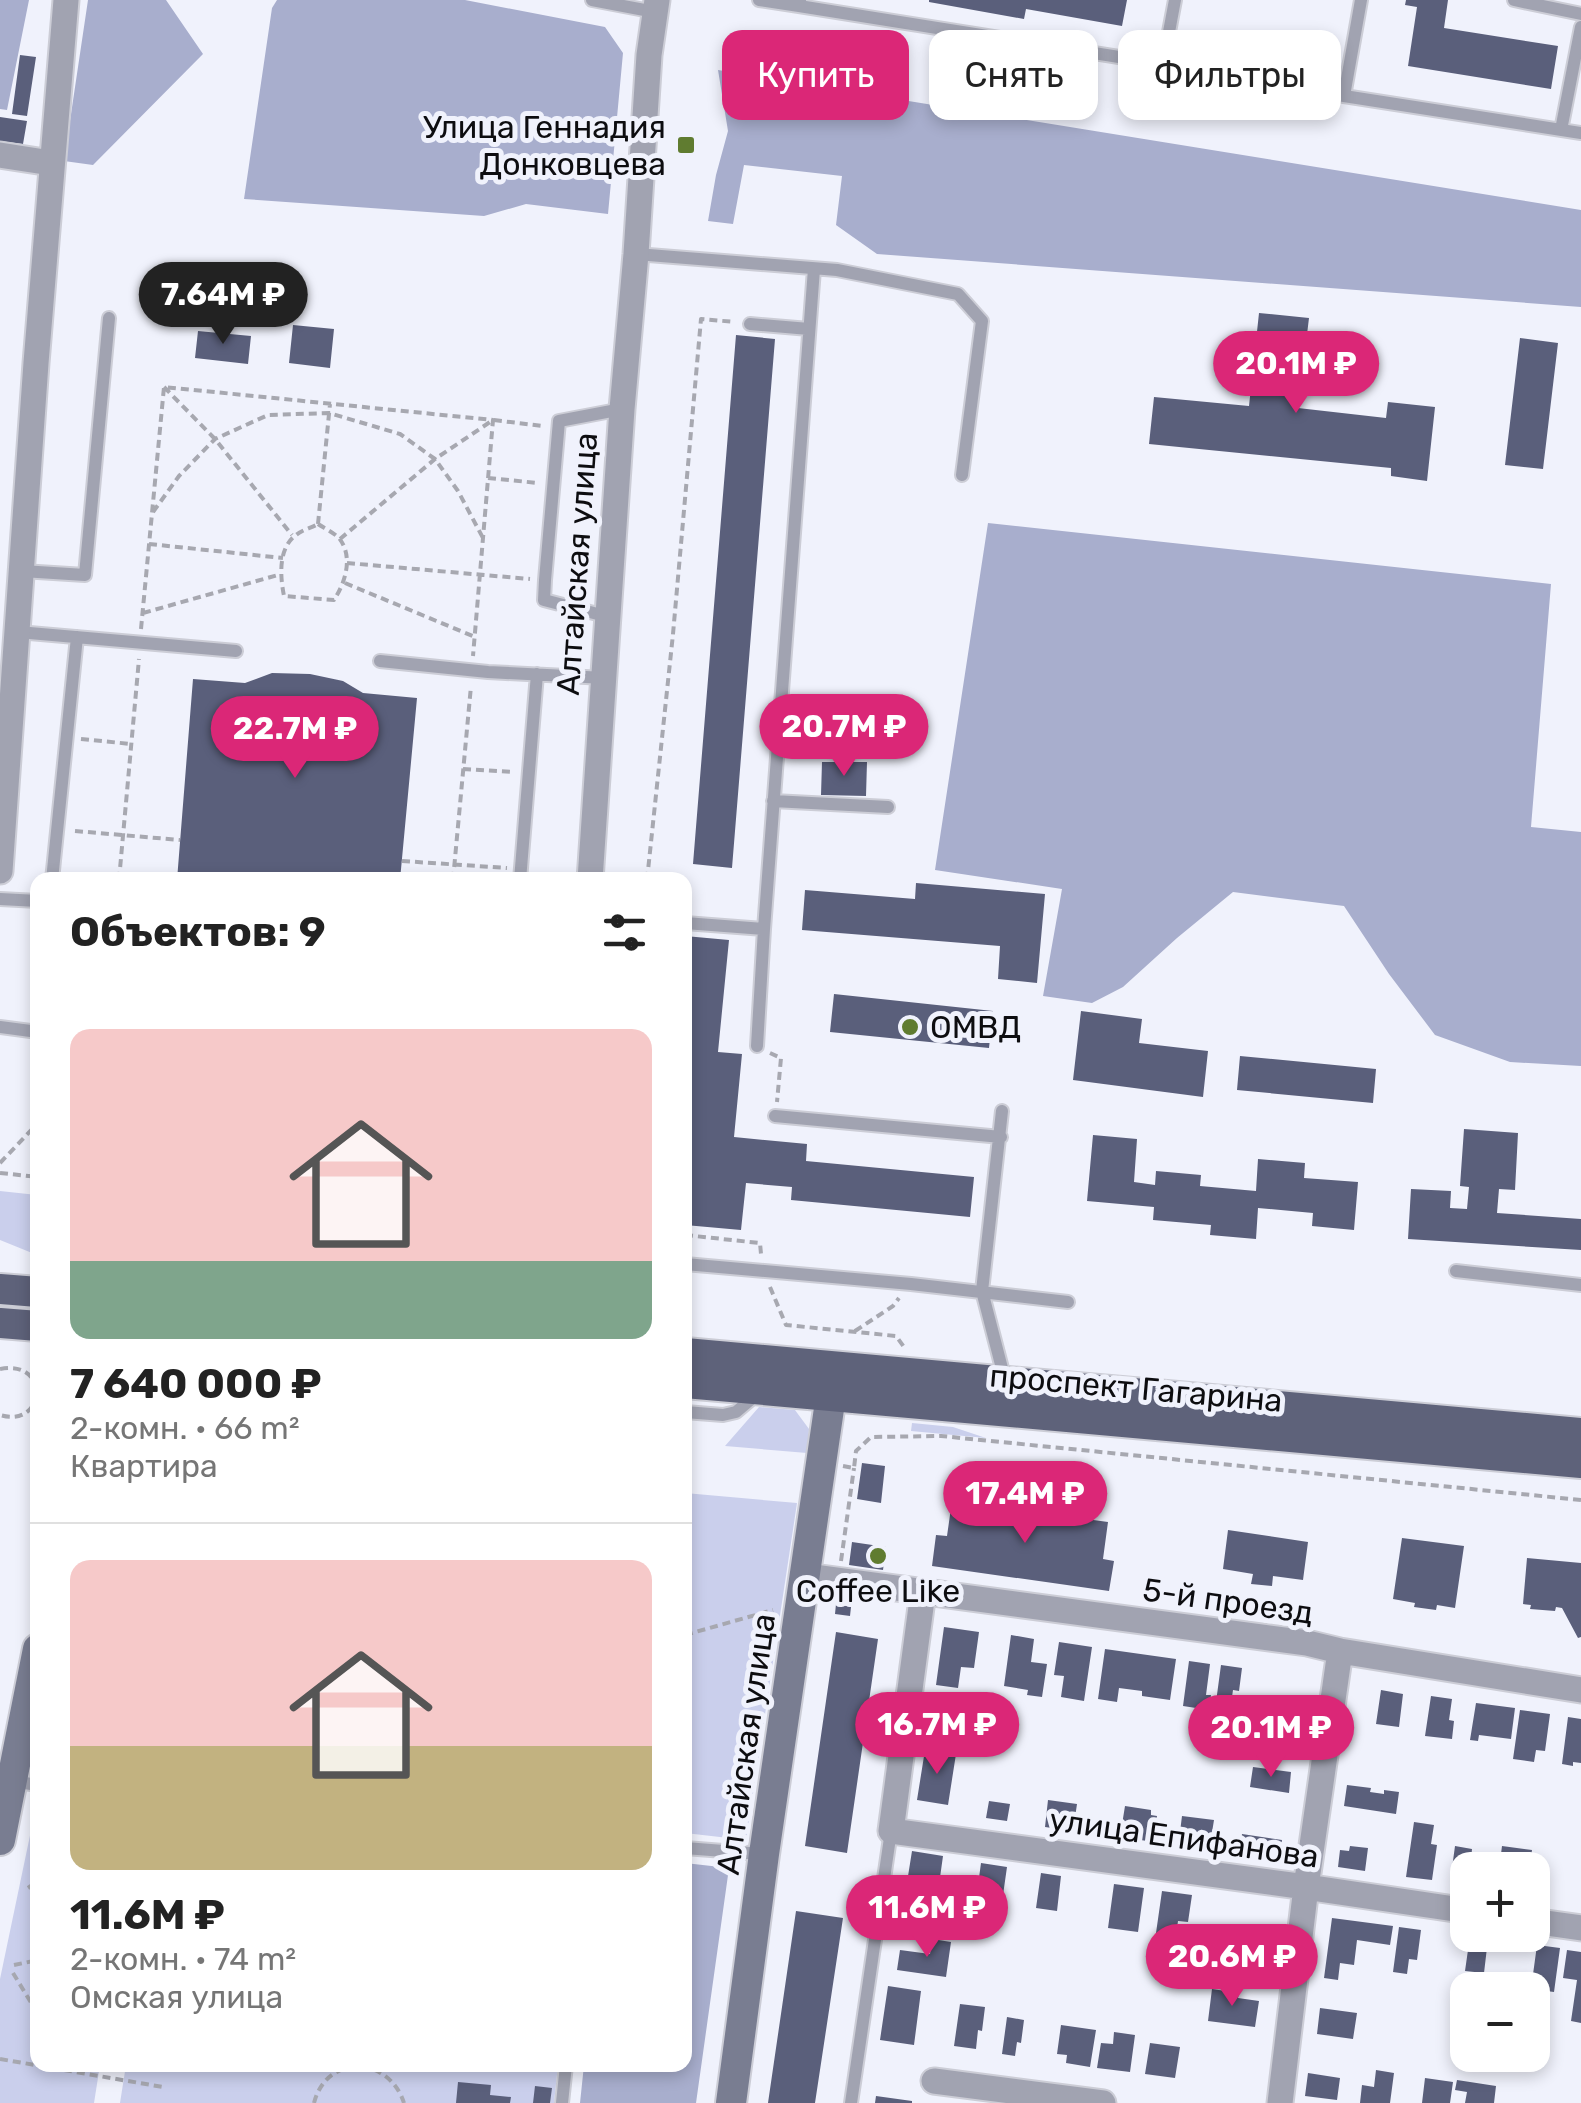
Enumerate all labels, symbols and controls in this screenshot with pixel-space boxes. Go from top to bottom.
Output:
chip: Купить [722,30,909,120]
chip: Снять [929,30,1098,120]
chip: Фильтры [1118,30,1341,120]
place label: Улица Геннадия Донковцева [423,108,666,183]
marker: Улица Геннадия Донковцева [675,134,697,156]
pin: 7.64M ₽ [131,262,315,347]
text: 7.64M ₽ [161,275,285,313]
pin: 20.1M ₽ [1204,331,1388,416]
text: 20.1M ₽ [1235,344,1357,382]
street label: Алтайская улица [549,431,605,697]
pin: 20.7M ₽ [752,694,936,779]
pin: 22.7M ₽ [203,696,387,781]
text: 20.7M ₽ [781,707,907,745]
text: 22.7M ₽ [233,709,357,747]
icon: filters [597,905,652,960]
text: Объектов: 9 [70,907,326,957]
place label: ОМВД [930,1008,1021,1046]
marker: ОМВД [899,1016,921,1038]
icon: home [271,1094,451,1274]
street label: проспект Гагарина [988,1356,1284,1420]
text: 7 640 000 ₽ [70,1359,321,1409]
text: 2-комн. · 66 m² [70,1409,300,1447]
text: Квартира [70,1447,218,1485]
pin: 17.4M ₽ [933,1461,1117,1546]
text: 17.4M ₽ [965,1474,1085,1512]
marker: Coffee Like [867,1545,889,1567]
street label: 5-й проезд [1140,1570,1316,1632]
place label: Coffee Like [796,1572,960,1610]
street label: Алтайская улица [709,1611,783,1877]
icon: home [271,1625,451,1805]
pin: 16.7M ₽ [845,1692,1029,1777]
pin: 20.1M ₽ [1179,1695,1363,1780]
text: 16.7M ₽ [877,1705,997,1743]
text: 20.1M ₽ [1210,1708,1332,1746]
street label: улица Епифанова [1047,1800,1321,1876]
map controls [1450,1852,1550,2072]
button: + [1450,1852,1550,1952]
pin: 11.6M ₽ [835,1875,1019,1960]
text: 11.6M ₽ [868,1888,986,1926]
text: 11.6M ₽ [70,1890,225,1940]
pin: 20.6M ₽ [1140,1924,1324,2009]
text: 20.6M ₽ [1168,1937,1296,1975]
text: 2-комн. · 74 m² [70,1940,296,1978]
button: − [1450,1972,1550,2072]
text: Омская улица [70,1978,283,2016]

